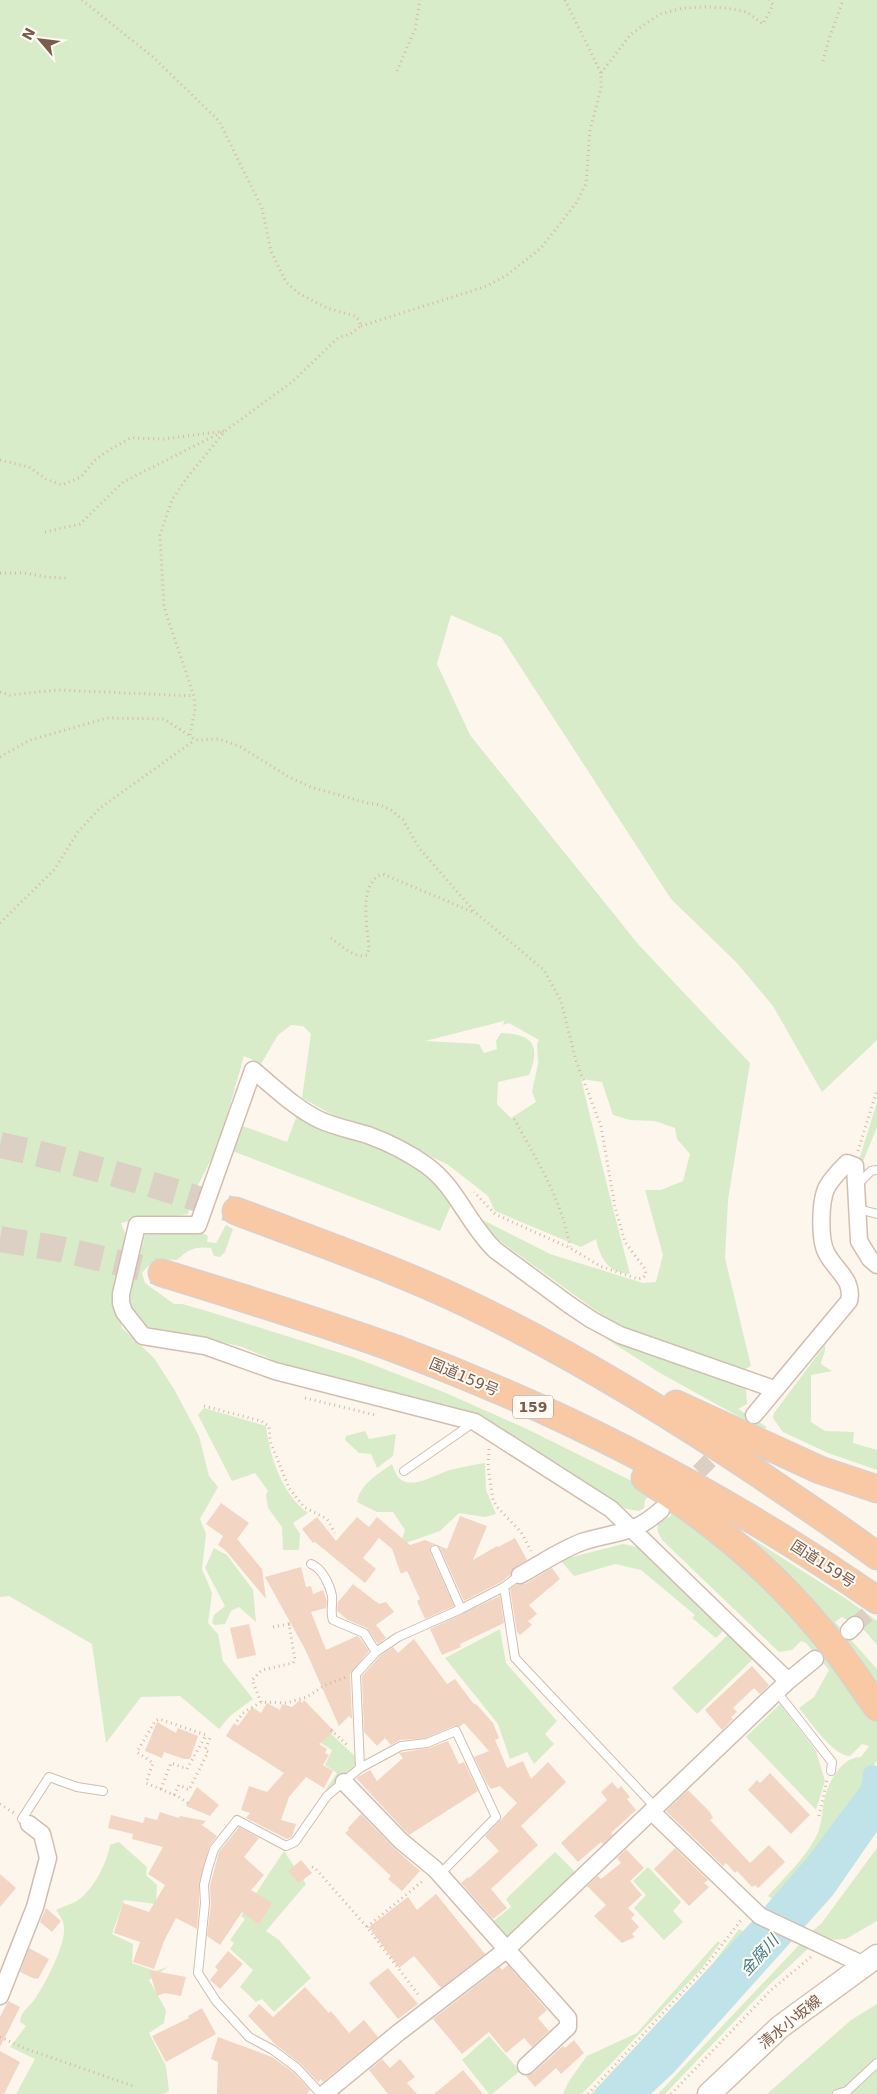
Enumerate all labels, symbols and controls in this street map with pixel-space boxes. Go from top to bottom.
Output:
north arrow [15,15,65,65]
text: N [19,25,38,43]
street label: 国道159号 [427,1354,501,1400]
road number: 159 [513,1395,553,1418]
street label: 国道159号 [787,1536,859,1592]
water label: 金腐川 [736,1930,784,1980]
street label: 清水小坂線 [755,1991,825,2053]

